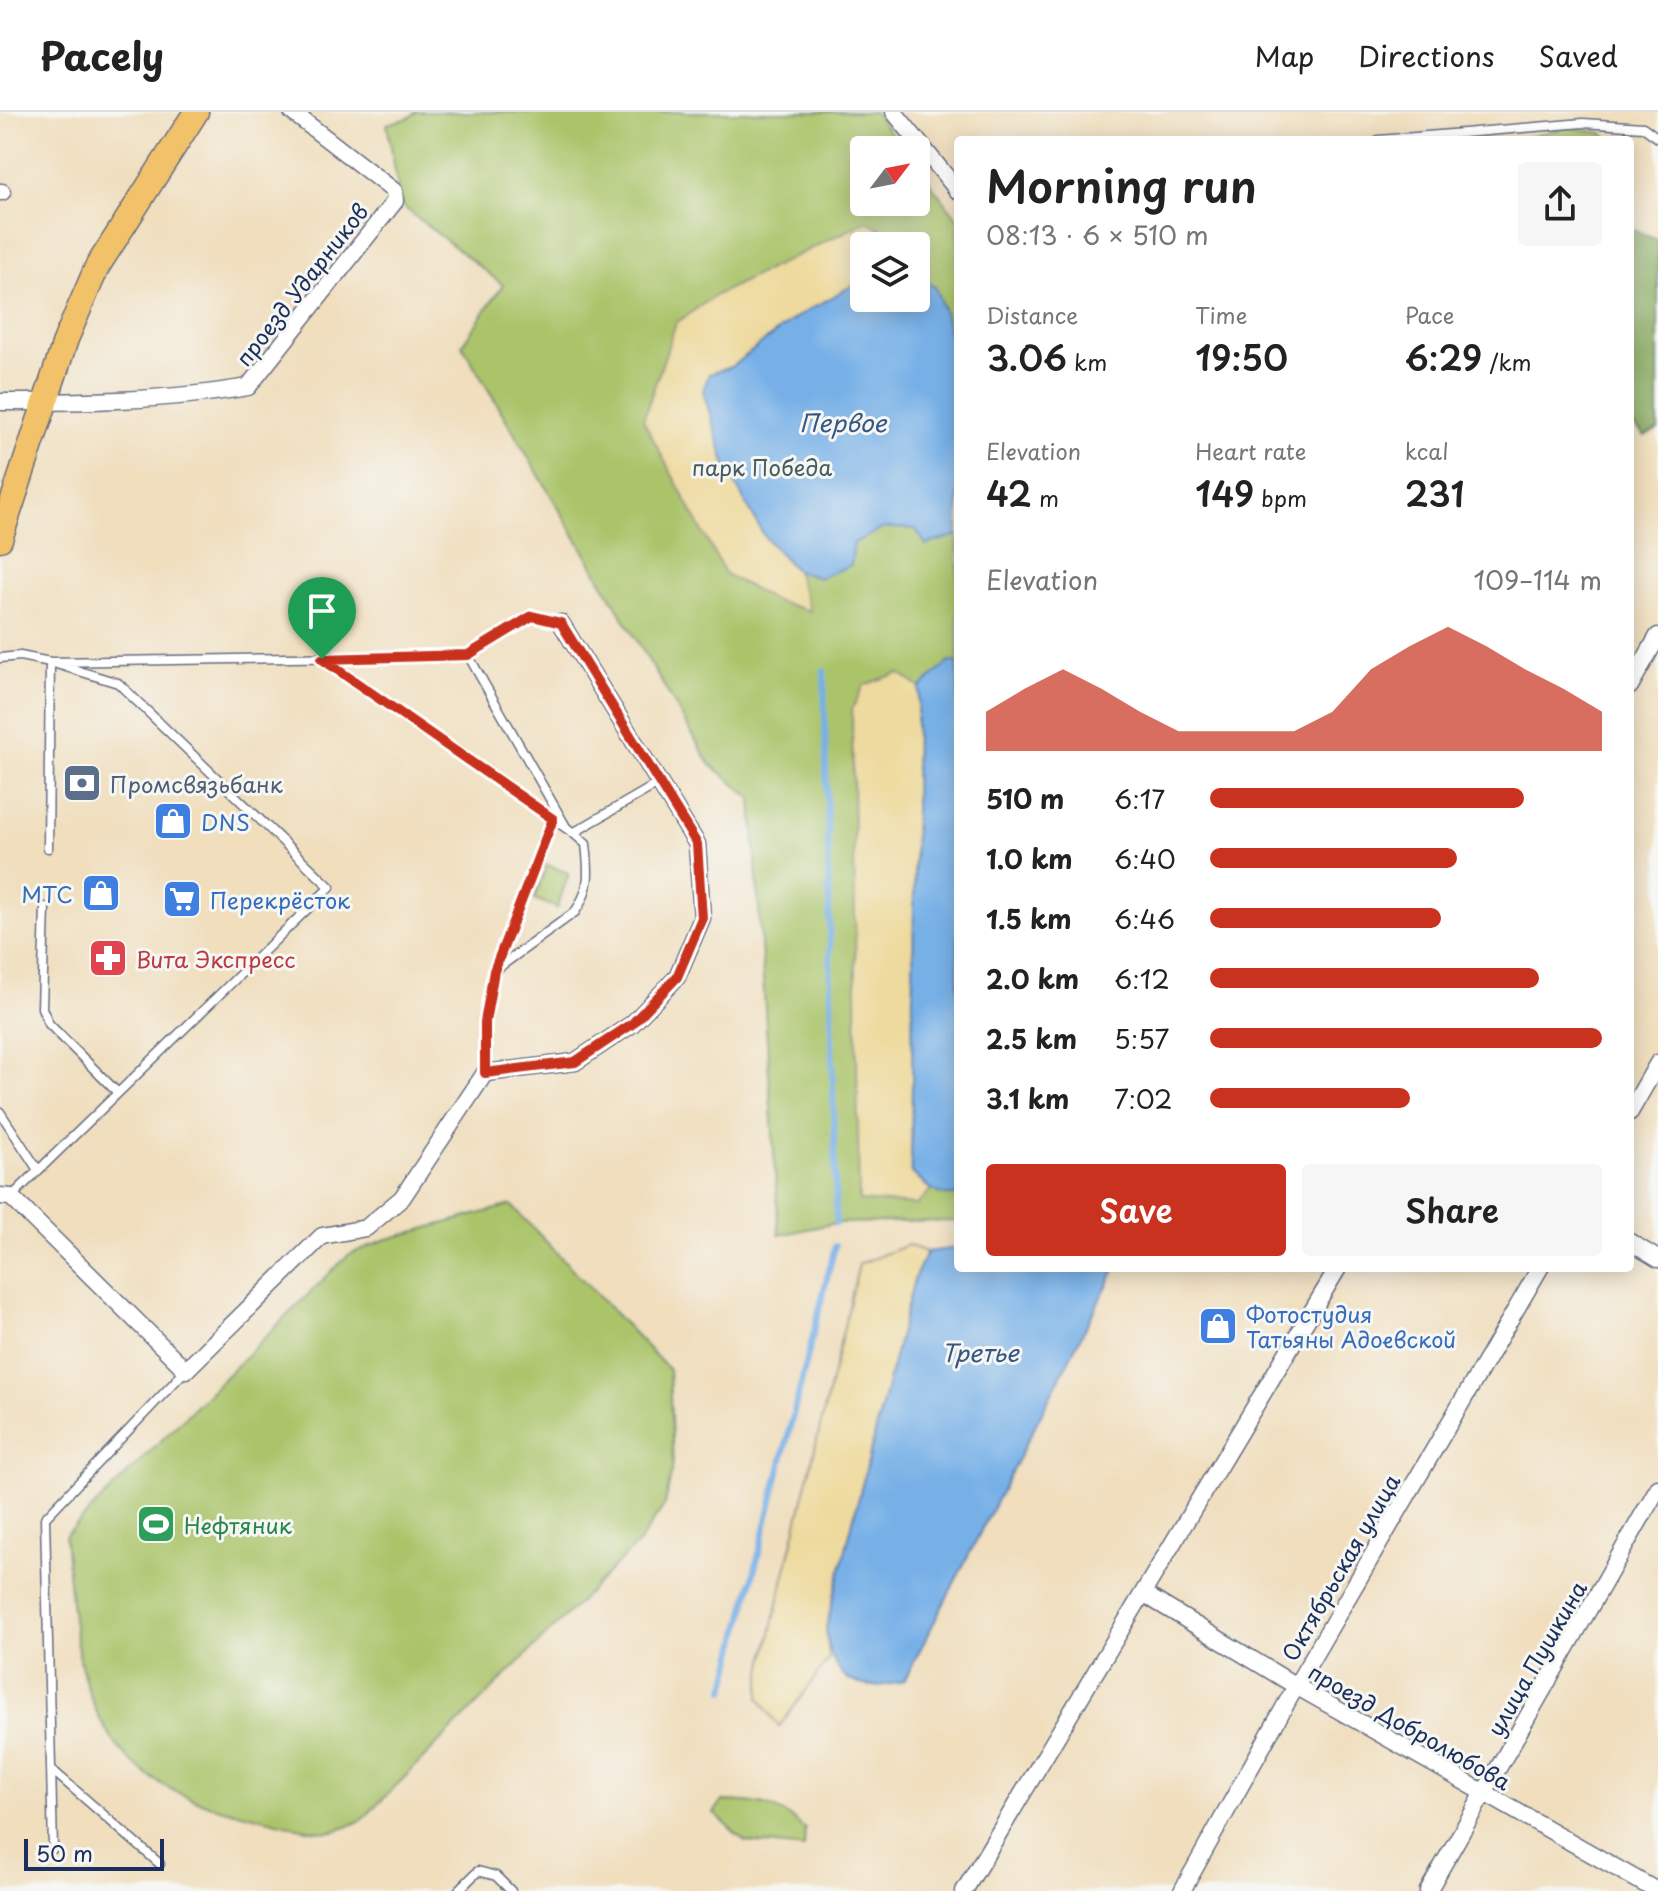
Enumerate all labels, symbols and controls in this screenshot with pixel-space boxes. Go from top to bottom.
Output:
text: Pacely [40,27,164,84]
text: Map [1255,34,1314,77]
text: Directions [1358,34,1495,77]
text: Saved [1539,34,1618,77]
north arrow [850,136,930,216]
map controls [850,136,930,312]
text: Morning run [986,152,1257,218]
button: share [1518,162,1602,246]
street label: проезд Ударников [227,195,375,373]
text: 08:13 · 6 × 510 m [986,215,1209,254]
button: layers [850,232,930,312]
text: Distance [986,298,1078,331]
text: Time [1195,298,1247,331]
text: Pace [1405,298,1454,331]
text: 3.06 [986,331,1067,383]
text: 19:50 [1195,331,1288,383]
text: 6:29 [1405,331,1482,383]
text: km [1067,345,1107,378]
text: /km [1482,345,1532,378]
water label: Первое [799,404,887,440]
text: Elevation [986,434,1081,467]
text: Heart rate [1195,434,1306,467]
text: kcal [1405,434,1449,467]
park label: парк Победa [692,450,833,483]
text: 42 [986,467,1032,519]
text: 149 [1195,467,1254,519]
text: 231 [1405,467,1465,519]
text: m [1032,481,1059,514]
text: bpm [1254,481,1307,514]
text: Elevation [986,560,1098,599]
text: 109–114 m [1473,560,1602,599]
pin [288,577,356,659]
icon: arrive [300,589,344,633]
bank icon: Промсвязьбанк [61,762,103,804]
place label: Промсвязьбанк [110,767,284,800]
text: 510 m [986,779,1064,818]
text: 6:17 [1114,779,1165,818]
shop icon: DNS [152,800,194,842]
place label: DNS [201,805,250,838]
text: 1.0 km [986,839,1073,878]
text: 6:40 [1114,839,1176,878]
shop icon: МТС [80,872,122,914]
place label: МТС [21,877,73,910]
supermarket icon: Перекрёсток [161,878,203,920]
place label: Перекрёсток [210,883,351,916]
text: 1.5 km [986,899,1072,938]
text: 6:46 [1114,899,1175,938]
pharmacy icon: Вита Экспресс [87,937,129,979]
place label: Вита Экспресс [136,942,296,975]
text: 2.0 km [986,959,1079,998]
text: 6:12 [1114,959,1170,998]
text: 2.5 km [986,1019,1077,1058]
text: 5:57 [1114,1019,1169,1058]
text: 3.1 km [986,1079,1069,1118]
text: 7:02 [1114,1079,1172,1118]
button: Save [986,1164,1286,1256]
button: Share [1302,1164,1602,1256]
place label: Фотостудия Татьяны Адоевской [1246,1297,1456,1355]
shop icon: Фотостудия Татьяны Адоевской [1197,1305,1239,1347]
water label: Третье [941,1334,1020,1370]
street label: Октябрьская улица [1273,1467,1407,1667]
sports icon: Нефтяник [135,1503,177,1545]
place label: Нефтяник [184,1508,293,1541]
street label: улица Пушкина [1478,1574,1594,1742]
street label: проезд Добролюбова [1303,1654,1518,1798]
scale bar [24,1835,164,1871]
text: 50 m [36,1836,93,1869]

